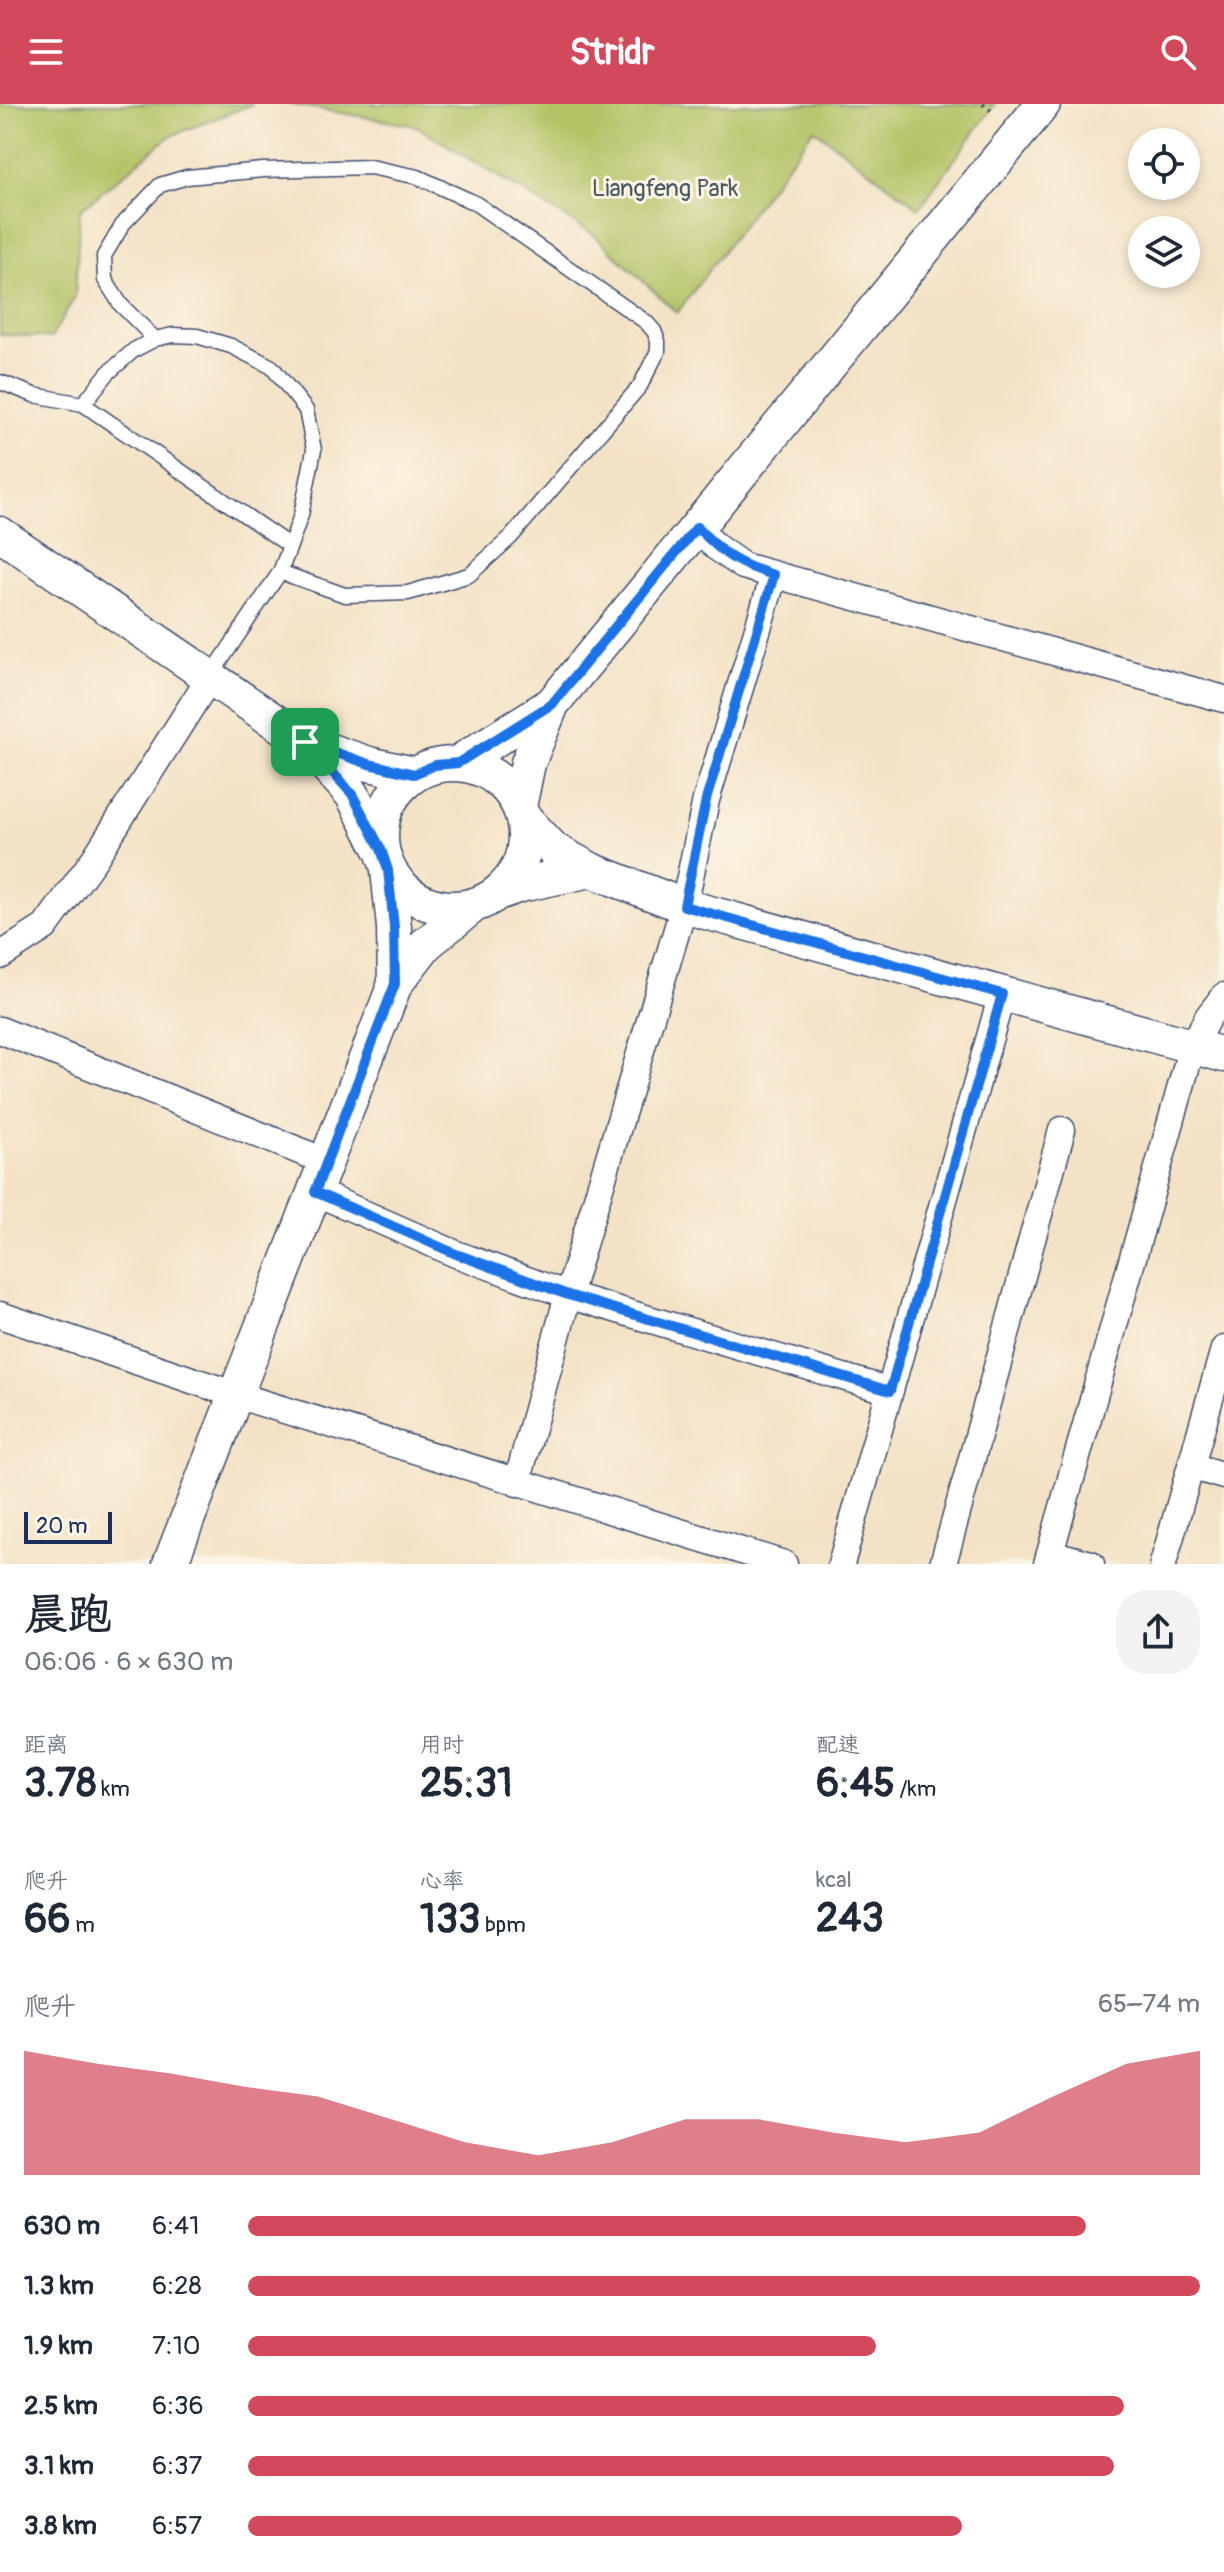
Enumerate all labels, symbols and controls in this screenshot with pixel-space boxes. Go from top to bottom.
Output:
icon: menu [24,30,68,74]
text: Stridr [569,30,655,75]
icon: search [1156,30,1200,74]
map controls [1128,128,1200,288]
button: locate [1128,128,1200,200]
park label: Liangfeng Park [592,174,738,203]
button: layers [1128,216,1200,288]
pin [271,708,339,776]
icon: arrive [283,720,327,764]
scale bar [24,1508,112,1544]
text: 20 m [36,1512,88,1540]
text: 晨跑 [24,1588,112,1643]
button: share [1116,1590,1200,1674]
text: 06:06 · 6 × 630 m [24,1646,233,1678]
text: 距离 [24,1731,68,1759]
text: 用时 [420,1731,464,1759]
text: 配速 [816,1731,860,1759]
text: 3.78 [24,1759,96,1808]
text: 25:31 [420,1759,513,1808]
text: 6:45 [816,1759,895,1808]
text: km [96,1775,130,1803]
text: /km [895,1775,936,1803]
text: kcal [816,1866,852,1894]
text: 爬升 [24,1867,68,1895]
text: 心率 [420,1867,464,1895]
text: 243 [816,1894,884,1943]
text: 66 [24,1895,71,1944]
text: 133 [420,1895,480,1944]
text: m [71,1911,95,1939]
text: bpm [480,1911,526,1939]
text: 65–74 m [1098,1988,1200,2020]
text: 爬升 [24,1991,76,2023]
text: 630 m [24,2210,100,2242]
text: 6:41 [152,2210,199,2242]
text: 1.3 km [24,2270,94,2302]
text: 6:28 [152,2270,202,2302]
text: 1.9 km [24,2330,93,2362]
text: 7:10 [152,2330,201,2362]
text: 2.5 km [24,2390,98,2422]
text: 6:36 [152,2390,204,2422]
text: 3.1 km [24,2450,94,2482]
text: 6:37 [152,2450,202,2482]
text: 3.8 km [24,2510,97,2542]
text: 6:57 [152,2510,202,2542]

